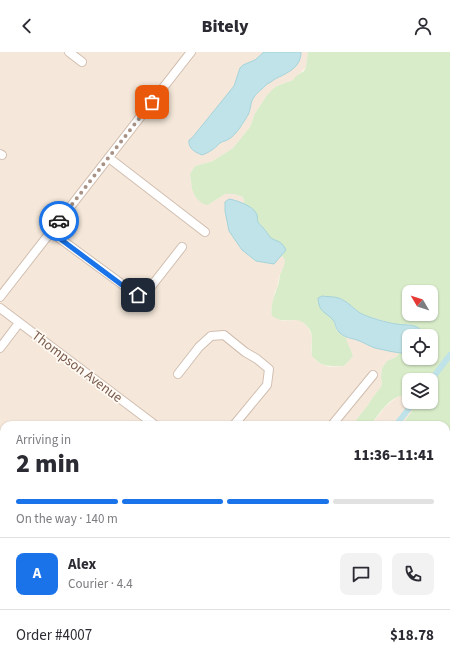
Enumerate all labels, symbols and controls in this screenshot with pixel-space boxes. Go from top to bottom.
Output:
text: Bitely [202,14,248,39]
icon: back [16,15,38,37]
icon: person [412,15,434,37]
pin [135,85,169,119]
icon: bag [141,91,163,113]
courier [39,201,79,241]
icon: car [48,210,70,232]
pin [121,278,155,312]
icon: home [127,284,149,306]
north arrow [402,285,438,321]
map controls [402,285,438,409]
street label: Thompson Avenue [27,326,127,408]
button: locate [402,329,438,365]
button: layers [402,373,438,409]
text: Arriving in [16,431,71,449]
text: 2 min [16,445,80,482]
text: 11:36–11:41 [353,445,434,466]
text: On the way · 140 m [16,510,118,528]
button: chat [340,553,382,595]
button: phone [392,553,434,595]
text: Alex [68,554,96,575]
text: A [33,563,41,584]
text: Courier · 4.4 [68,575,133,593]
text: Order #4007 [16,625,92,646]
text: $18.78 [390,625,434,646]

